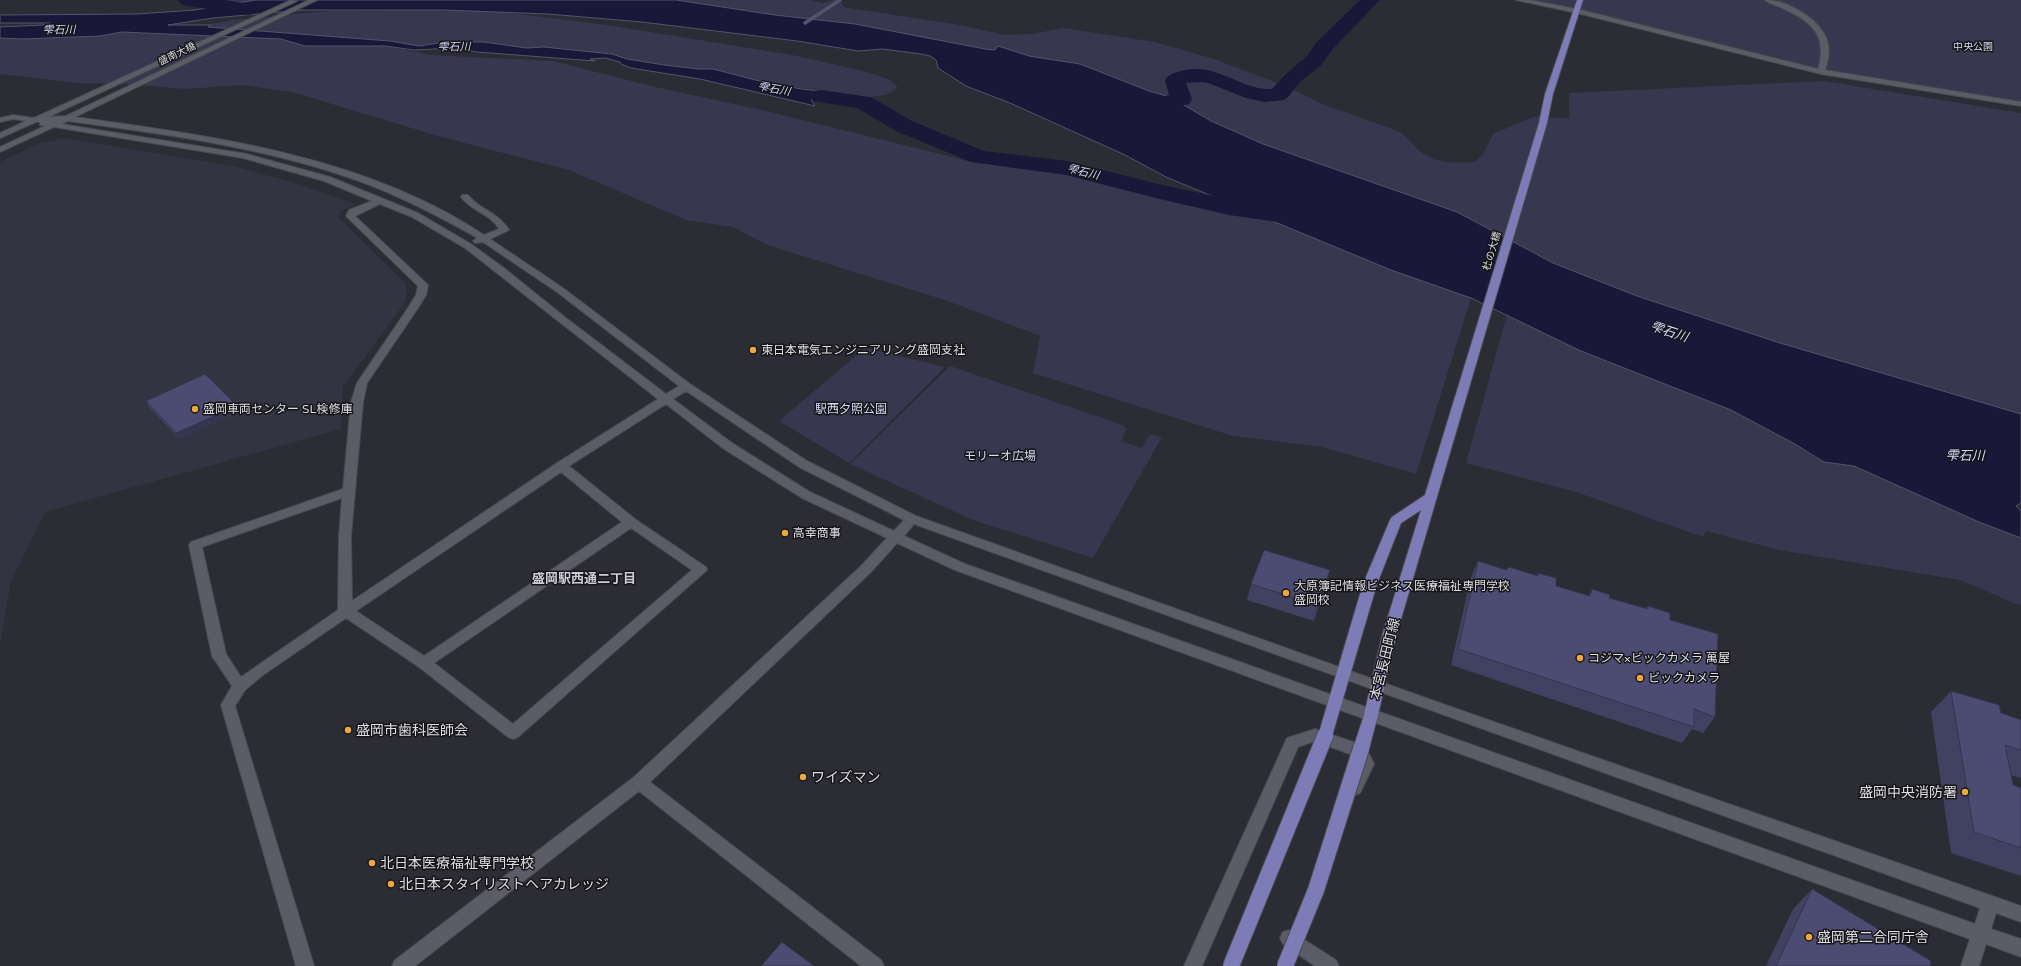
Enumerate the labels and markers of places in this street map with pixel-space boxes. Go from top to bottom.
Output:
place label: 東日本電気エンジニアリング盛岡支社 [761,343,965,357]
marker: 東日本電気エンジニアリング盛岡支社 [748,345,758,355]
place label: 盛岡車両センター SL検修庫 [203,402,352,416]
marker: 盛岡車両センター SL検修庫 [190,404,200,414]
place label: 高幸商事 [793,526,841,540]
marker: 高幸商事 [780,528,790,538]
place label: 大原簿記情報ビジネス医療福祉専門学校 盛岡校 [1294,579,1510,607]
marker: 大原簿記情報ビジネス医療福祉専門学校 盛岡校 [1281,588,1291,598]
place label: コジマ×ビックカメラ 萬屋 [1588,651,1730,665]
marker: コジマ×ビックカメラ 萬屋 [1575,653,1585,663]
place label: ビックカメラ [1648,671,1720,685]
marker: ビックカメラ [1635,673,1645,683]
place label: 盛岡市歯科医師会 [356,722,468,739]
marker: 盛岡市歯科医師会 [343,725,353,735]
place label: ワイズマン [811,769,881,786]
marker: ワイズマン [798,772,808,782]
place label: 盛岡中央消防署 [1859,784,1957,801]
marker: 盛岡中央消防署 [1960,787,1970,797]
place label: 北日本医療福祉専門学校 [380,855,534,872]
marker: 北日本医療福祉専門学校 [367,858,377,868]
place label: 北日本スタイリストヘアカレッジ [399,876,609,893]
marker: 北日本スタイリストヘアカレッジ [386,879,396,889]
place label: 盛岡第二合同庁舎 [1817,929,1929,946]
marker: 盛岡第二合同庁舎 [1804,932,1814,942]

